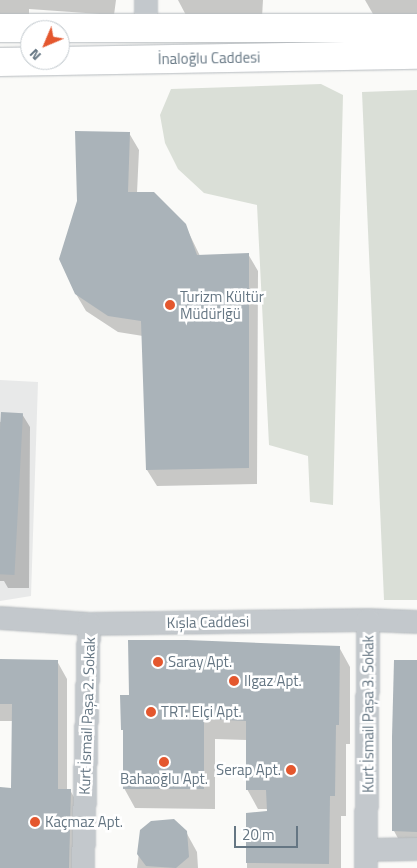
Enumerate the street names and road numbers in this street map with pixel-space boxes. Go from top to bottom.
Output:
street label: İnaloğlu Caddesi [158,48,260,68]
street label: Kışla Caddesi [167,612,249,632]
street label: Kurt İsmail Paşa 3. Sokak [359,635,377,793]
street label: Kurt İsmail Paşa 2. Sokak [75,637,99,795]

